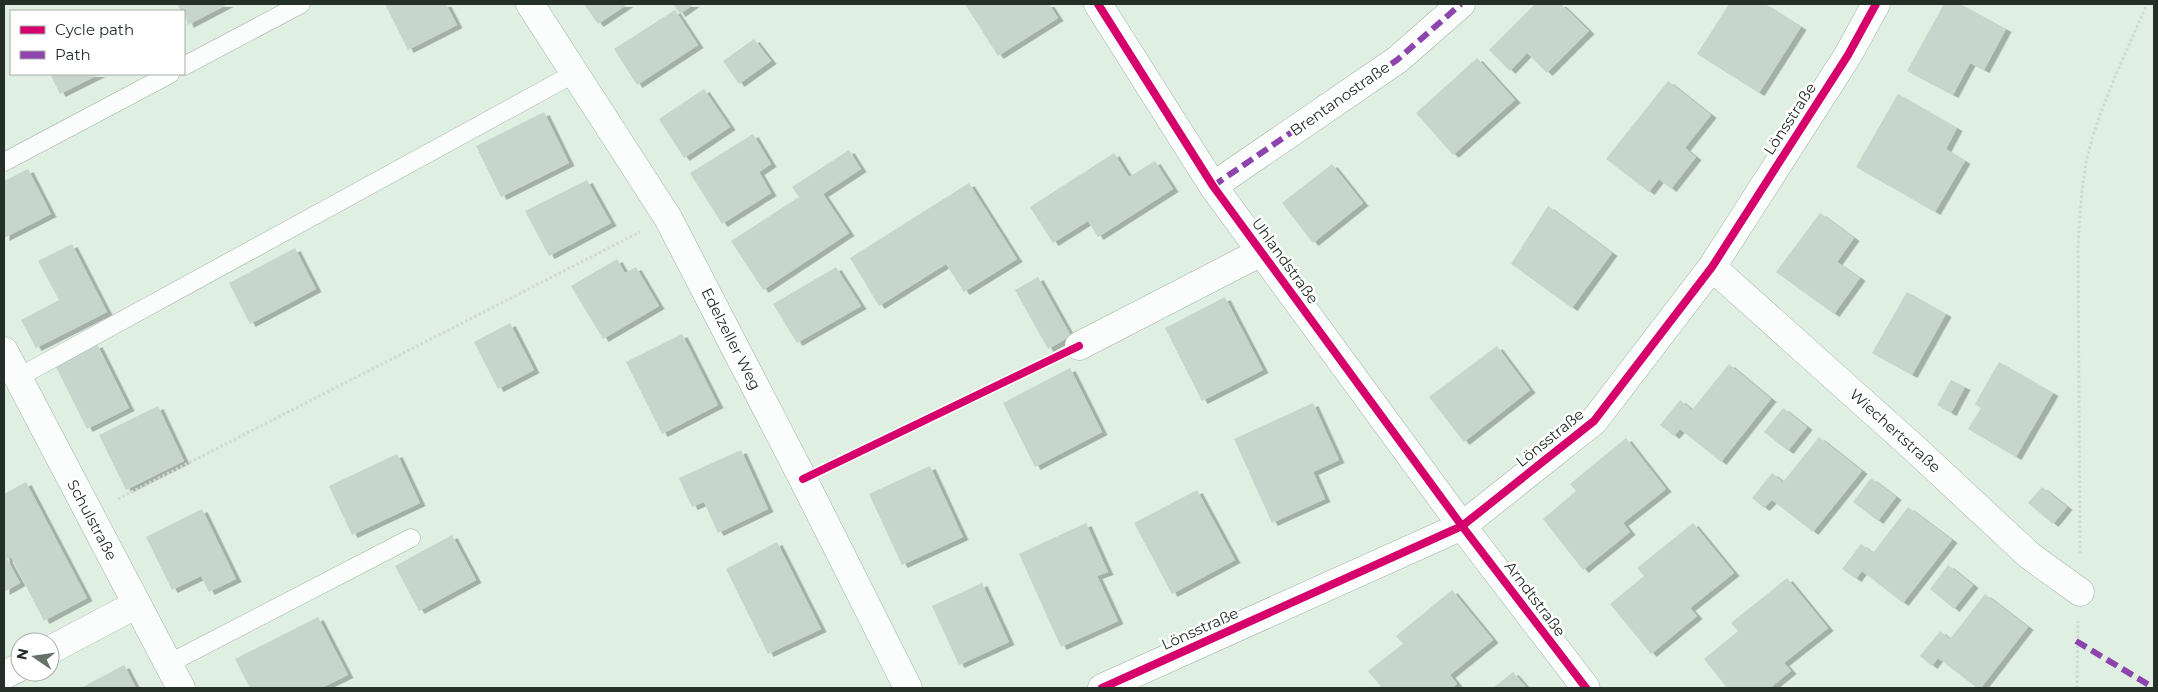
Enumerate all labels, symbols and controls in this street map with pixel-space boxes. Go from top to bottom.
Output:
legend [10,10,185,75]
text: Cycle path [55,20,134,39]
text: Path [55,45,91,64]
street label: Brentanostraße [1286,57,1393,140]
street label: Lönsstraße [1759,79,1820,158]
street label: Uhlandstraße [1248,214,1323,308]
street label: Edelzeller Weg [698,285,765,393]
street label: Wiechertstraße [1846,385,1945,477]
street label: Lönsstraße [1512,404,1588,471]
street label: Schulstraße [63,476,122,563]
street label: Arndtstraße [1501,557,1570,640]
street label: Lönsstraße [1158,603,1241,654]
north arrow [10,632,60,682]
text: N [12,647,32,662]

